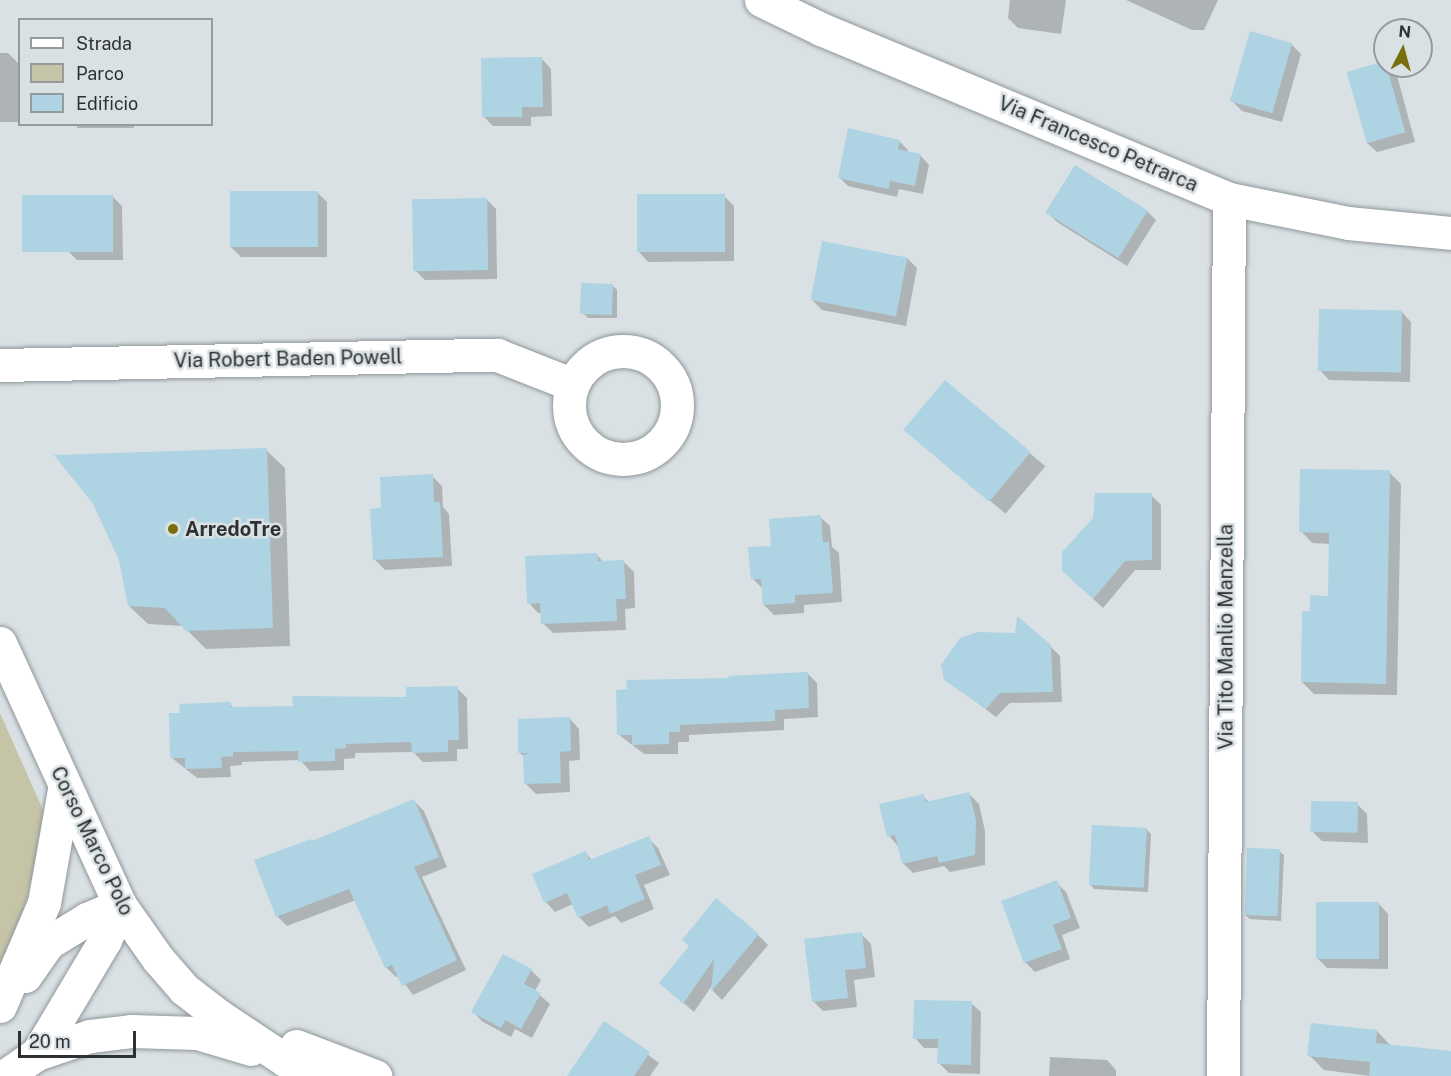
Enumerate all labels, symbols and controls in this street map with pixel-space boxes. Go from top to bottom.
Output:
legend [18,18,213,126]
north arrow [1373,18,1433,78]
text: N [1398,21,1412,42]
text: Strada [76,33,132,54]
text: Parco [76,63,124,84]
street label: Via Francesco Petrarca [995,91,1201,197]
text: Edificio [76,93,138,114]
street label: Via Robert Baden Powell [173,345,403,373]
place label: ArredoTre [185,517,281,541]
marker: ArredoTre [166,522,180,536]
street label: Via Tito Manlio Manzella [1214,524,1238,750]
street label: Corso Marco Polo [45,762,139,920]
scale bar [21,1019,140,1057]
text: 20 m [29,1031,71,1052]

